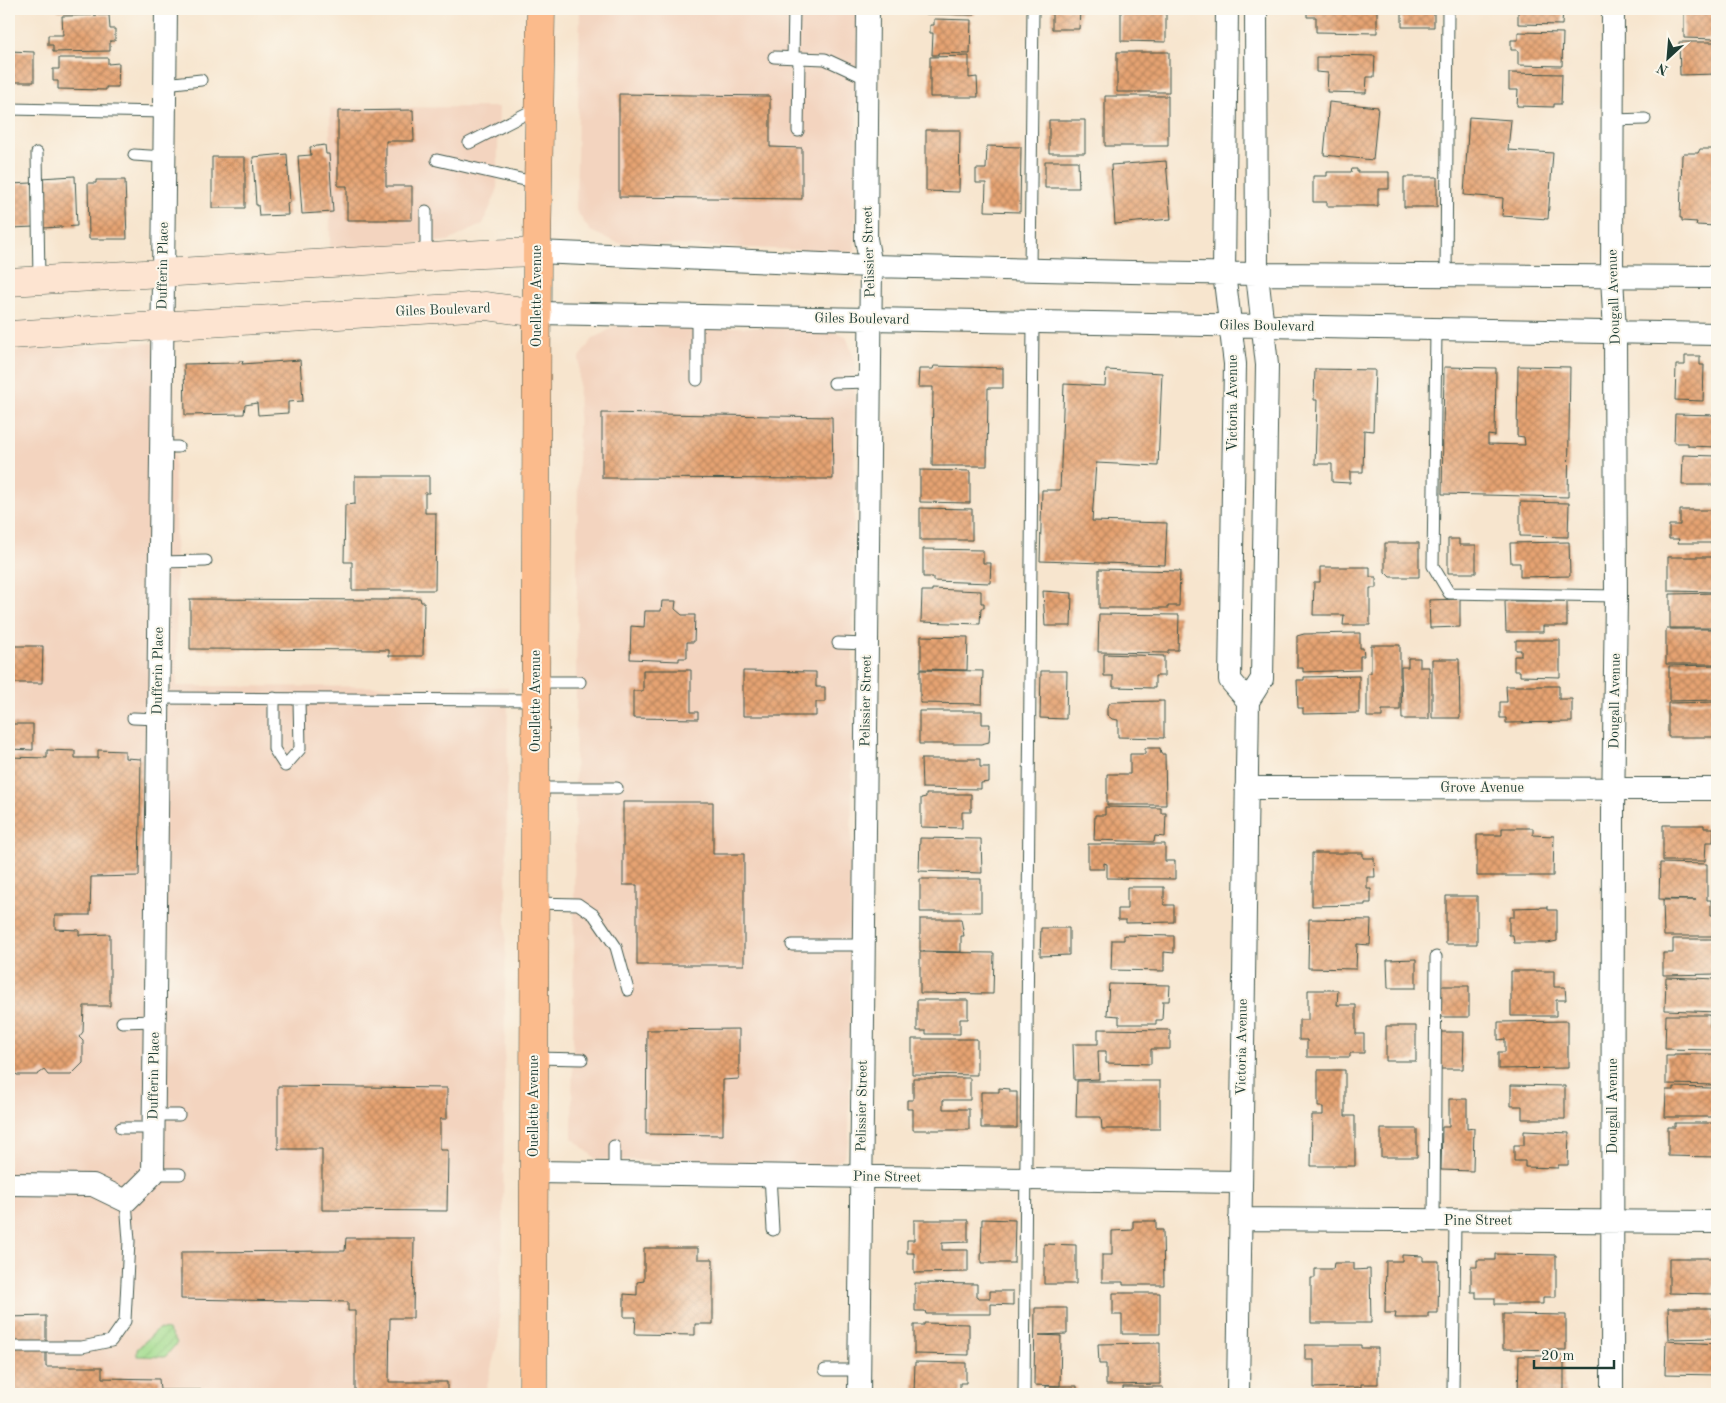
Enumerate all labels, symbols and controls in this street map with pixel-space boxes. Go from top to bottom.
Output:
north arrow [1644,32,1694,82]
text: N [1655,60,1671,77]
street label: Pelissier Street [860,206,878,298]
street label: Dufferin Place [155,222,171,310]
street label: Ouellette Avenue [530,245,544,347]
street label: Dougall Avenue [1605,249,1623,345]
street label: Giles Boulevard [395,301,491,319]
street label: Giles Boulevard [814,311,910,327]
street label: Giles Boulevard [1219,318,1315,334]
street label: Victoria Avenue [1226,355,1240,451]
street label: Dufferin Place [150,627,166,715]
street label: Ouellette Avenue [529,650,543,752]
street label: Dougall Avenue [1607,653,1623,749]
street label: Pelissier Street [858,655,874,747]
street label: Grove Avenue [1440,781,1524,795]
street label: Victoria Avenue [1234,999,1250,1095]
street label: Dufferin Place [146,1032,162,1120]
street label: Ouellette Avenue [527,1055,541,1157]
street label: Dougall Avenue [1606,1058,1620,1154]
street label: Pelissier Street [854,1060,870,1152]
street label: Pine Street [853,1169,921,1185]
street label: Pine Street [1444,1214,1512,1228]
scale bar [1534,1338,1614,1370]
text: 20 m [1541,1349,1575,1364]

